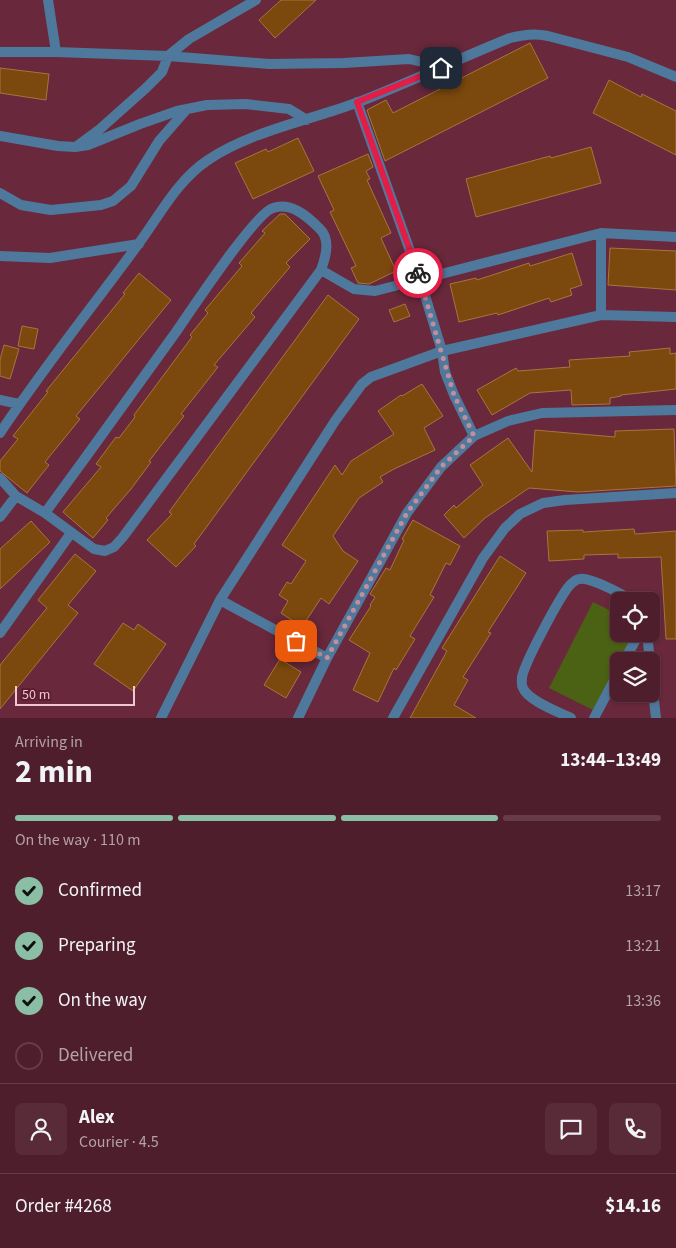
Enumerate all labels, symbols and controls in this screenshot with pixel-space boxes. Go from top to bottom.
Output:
pin [420,47,462,89]
icon: home [427,54,455,82]
courier [393,248,443,298]
icon: bike [404,259,432,287]
map controls [610,592,660,702]
button: locate [610,592,660,642]
pin [275,620,317,662]
icon: bag [282,627,310,655]
button: layers [610,652,660,702]
scale bar [15,683,135,706]
text: 50 m [22,685,50,705]
text: Arriving in [15,731,83,753]
text: 13:44–13:49 [560,747,661,774]
text: 2 min [15,749,93,795]
text: On the way · 110 m [15,829,140,851]
icon: check [15,877,43,905]
text: Confirmed [58,877,142,904]
text: 13:17 [625,880,661,902]
icon: check [15,932,43,960]
text: Preparing [58,932,136,959]
text: 13:21 [625,935,661,957]
icon: check [15,987,43,1015]
text: On the way [58,987,147,1014]
text: 13:36 [625,990,661,1012]
text: Delivered [58,1042,133,1069]
button: person [15,1103,67,1155]
button: chat [545,1103,597,1155]
button: phone [609,1103,661,1155]
text: Alex [79,1104,115,1131]
text: Courier · 4.5 [79,1131,159,1153]
text: Order #4268 [15,1193,112,1220]
text: $14.16 [605,1193,661,1220]

